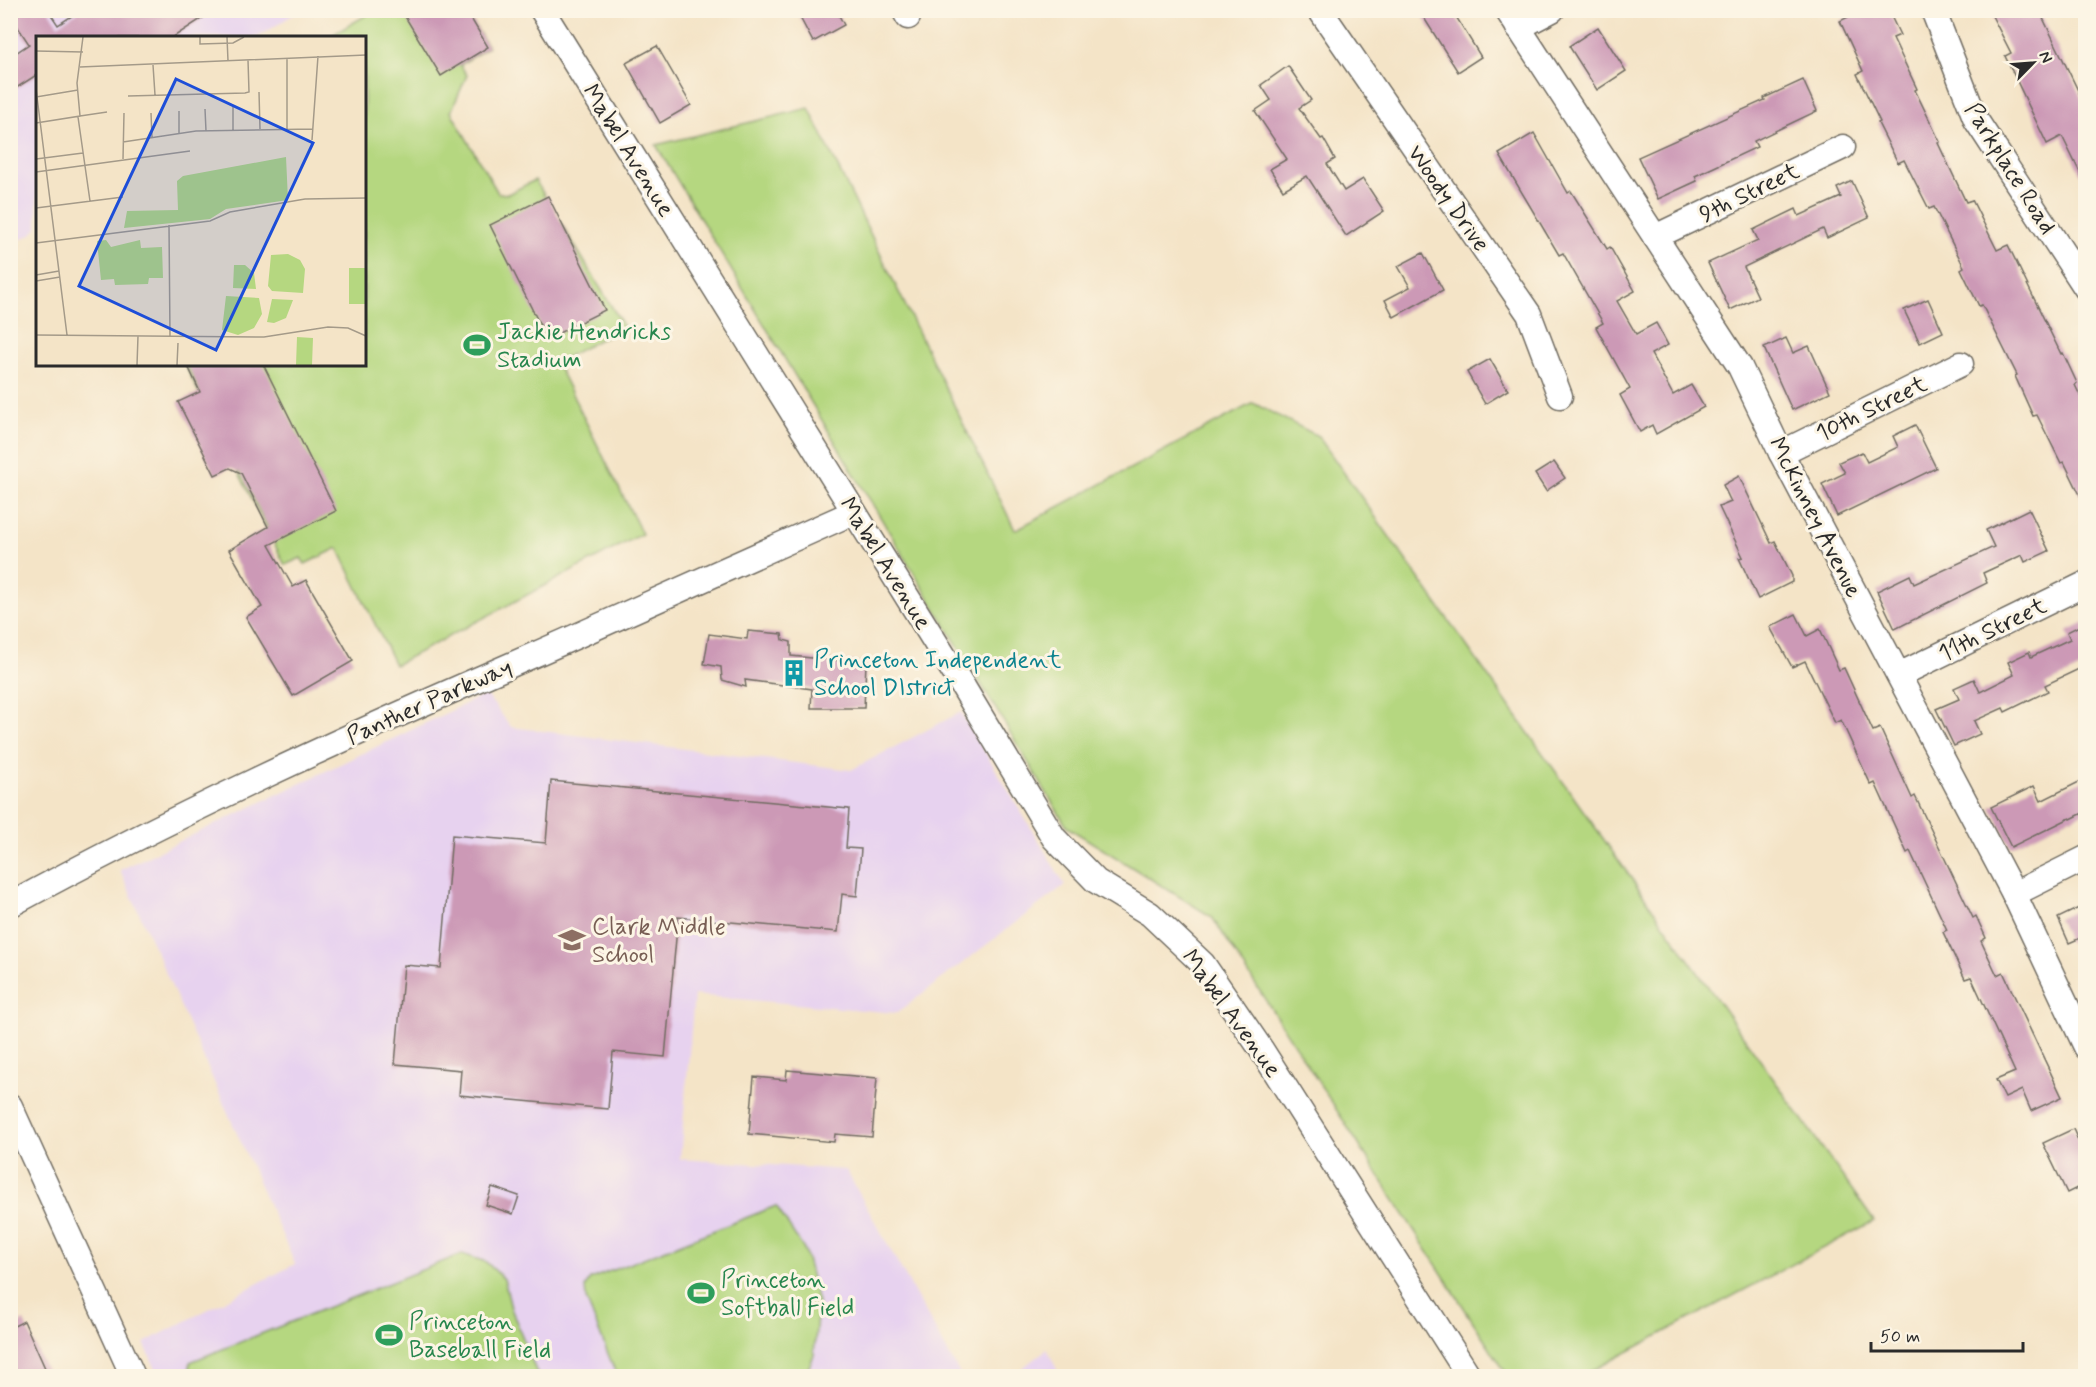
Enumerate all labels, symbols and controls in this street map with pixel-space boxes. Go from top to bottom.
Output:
north arrow [2003,33,2063,93]
inset map [36,36,366,366]
text: N [2033,48,2057,67]
street label: Mabel Avenue [575,79,681,223]
street label: Parkplace Road [1957,97,2063,240]
street label: Woody Drive [1400,139,1496,258]
street label: 9th Street [1695,156,1805,231]
place label: Jackie Hendricks Stadium [497,317,672,376]
sports icon: Jackie Hendricks Stadium [462,330,492,360]
street label: 10th Street [1811,369,1932,450]
street label: McKinney Avenue [1761,432,1869,603]
street label: Mabel Avenue [832,492,938,636]
street label: 11th Street [1934,591,2052,670]
place label: Princeton Independent School DIstrict [814,645,1061,704]
street label: Panther Parkway [342,652,517,753]
building icon: Princeton Independent School DIstrict [779,658,809,688]
place label: Clark Middle School [592,912,726,971]
school or university icon: Clark Middle School [557,925,587,955]
street label: Mabel Avenue [1174,944,1288,1084]
place label: Princeton Softball Field [721,1265,854,1324]
sports icon: Princeton Softball Field [686,1278,716,1308]
place label: Princeton Baseball Field [409,1307,551,1366]
scale bar [1871,1315,2022,1353]
sports icon: Princeton Baseball Field [374,1320,404,1350]
text: 50 m [1880,1325,1920,1349]

